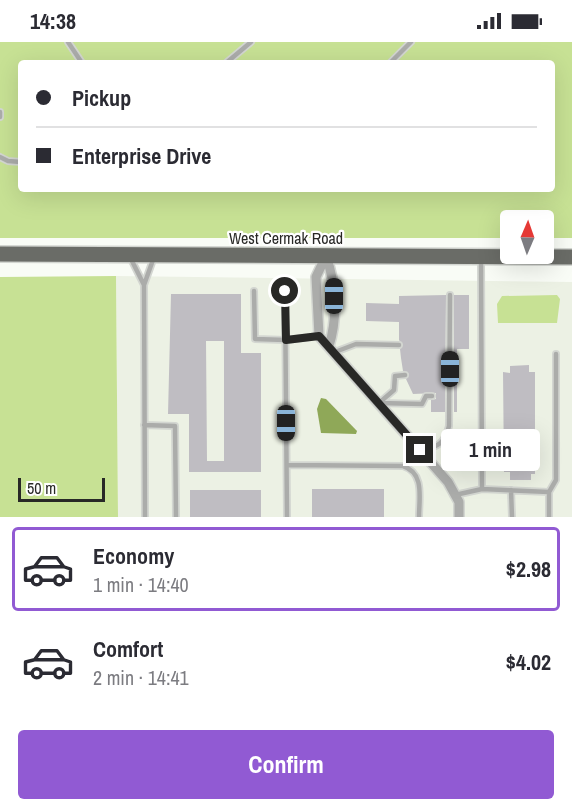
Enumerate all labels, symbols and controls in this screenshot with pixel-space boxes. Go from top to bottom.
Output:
text: 14:38 [30,6,76,36]
text: Pickup [72,83,131,113]
text: Enterprise Drive [72,141,211,171]
north arrow [500,210,554,264]
map controls [500,210,554,264]
street label: West Cermak Road [229,227,343,249]
route start [271,277,298,304]
car [325,278,343,314]
car [441,351,459,387]
car [277,405,295,441]
callout: 1 min [441,429,540,471]
route end [406,436,433,463]
text: 1 min [469,436,512,463]
scale bar [18,475,105,502]
text: 50 m [27,477,56,499]
text: Economy [93,541,174,571]
icon: car [21,542,75,596]
text: $2.98 [506,554,551,584]
text: 1 min · 14:40 [93,571,189,598]
text: Comfort [93,634,163,664]
icon: car [21,635,75,689]
text: $4.02 [506,647,551,677]
text: 2 min · 14:41 [93,664,189,691]
button: Confirm [18,730,554,799]

